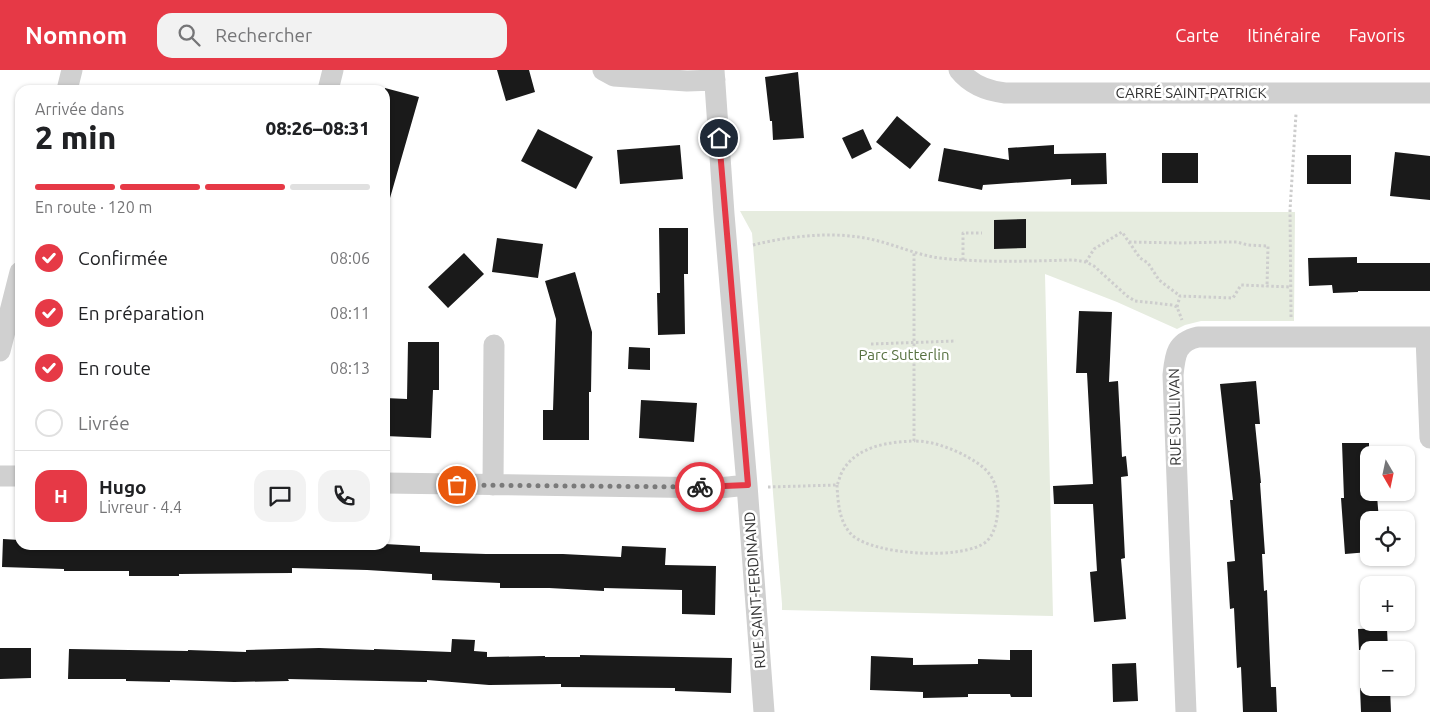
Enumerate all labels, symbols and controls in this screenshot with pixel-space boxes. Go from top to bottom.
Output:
search box [157,13,507,58]
icon: search [175,21,203,49]
text: Nomnom [25,22,127,49]
text: Rechercher [215,24,312,46]
text: Carte [1175,25,1219,45]
text: Itinéraire [1247,25,1321,45]
text: Favoris [1349,25,1405,45]
street label: CARRÉ SAINT-PATRICK [1115,84,1267,101]
text: Arrivée dans [35,100,124,118]
text: 08:26–08:31 [265,117,370,139]
pin [698,117,740,159]
text: 2 min [35,119,116,155]
icon: home [705,124,733,152]
text: En route · 120 m [35,198,152,216]
icon: check [35,244,63,272]
text: Confirmée [78,247,168,269]
text: 08:06 [330,249,370,267]
icon: check [35,299,63,327]
text: En préparation [78,302,205,324]
text: 08:11 [330,304,370,322]
park label: Parc Sutterlin [859,346,949,363]
icon: check [35,354,63,382]
text: En route [78,357,151,379]
text: 08:13 [330,359,370,377]
street label: RUE SULLIVAN [1165,368,1184,466]
text: Livrée [78,412,130,434]
north arrow [1360,446,1415,501]
map controls [1360,446,1415,696]
courier [675,462,725,512]
pin [436,464,478,506]
button: chat [254,470,306,522]
button: phone [318,470,370,522]
icon: bag [443,471,471,499]
icon: bike [686,473,714,501]
text: Hugo [99,476,147,498]
text: H [54,485,68,507]
text: Livreur · 4.4 [99,498,182,516]
street label: RUE SAINT-FERDINAND [741,511,768,669]
button: locate [1360,511,1415,566]
button: + [1360,576,1415,631]
button: − [1360,641,1415,696]

